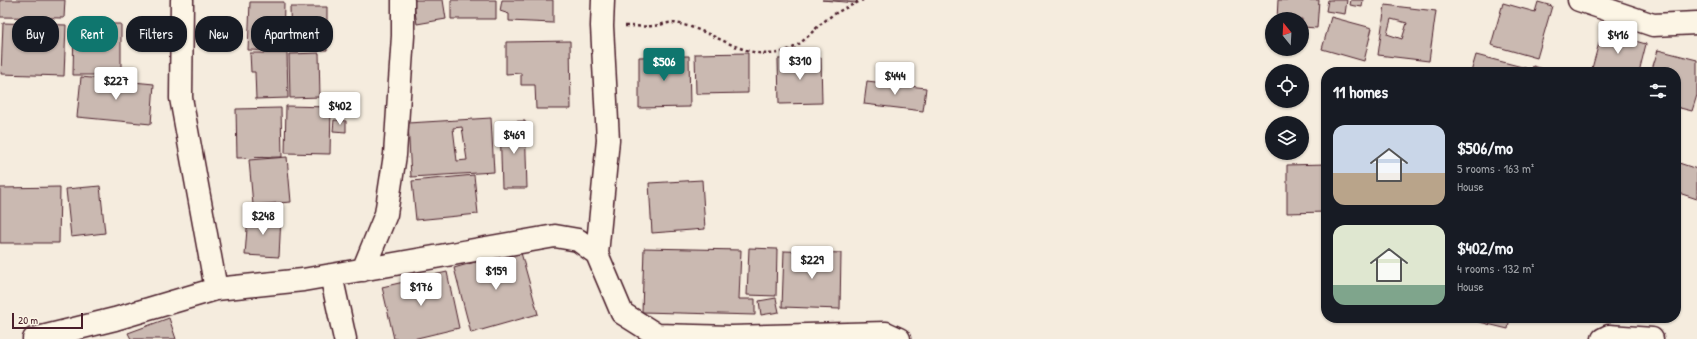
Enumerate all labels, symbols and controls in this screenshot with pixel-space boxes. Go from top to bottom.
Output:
north arrow [1265,12,1309,56]
map controls [1265,12,1309,160]
chip: Buy [12,16,59,52]
chip: Rent [67,16,118,52]
chip: Filters [126,16,187,52]
chip: New [195,16,243,52]
chip: Apartment [251,16,333,52]
pin: $416 [1594,21,1642,55]
text: $416 [1607,25,1629,43]
pin: $310 [776,47,824,81]
pin: $506 [640,48,688,82]
text: $310 [789,51,811,69]
text: $506 [652,52,676,70]
pin: $444 [871,62,919,96]
button: locate [1265,64,1309,108]
text: $444 [884,66,906,84]
pin: $227 [92,67,140,101]
text: $227 [103,71,129,89]
text: 11 homes [1333,80,1388,103]
icon: filters [1647,80,1669,102]
pin: $402 [316,92,364,126]
text: $402 [328,96,352,114]
button: layers [1265,116,1309,160]
pin: $469 [490,121,538,155]
text: $469 [503,125,525,143]
text: $506/mo [1457,136,1513,159]
icon: home [1365,141,1413,189]
text: 5 rooms · 163 m² [1457,159,1534,177]
text: House [1457,177,1484,195]
pin: $248 [239,202,287,236]
text: $248 [251,206,275,224]
text: $402/mo [1457,236,1513,259]
icon: home [1365,241,1413,289]
pin: $229 [788,246,836,280]
text: $229 [800,250,824,268]
pin: $159 [472,257,520,291]
text: 4 rooms · 132 m² [1457,259,1534,277]
text: $159 [485,261,507,279]
pin: $176 [397,273,445,307]
text: $176 [410,277,432,295]
text: House [1457,277,1484,295]
scale bar [12,311,83,330]
text: 20 m [18,313,38,327]

